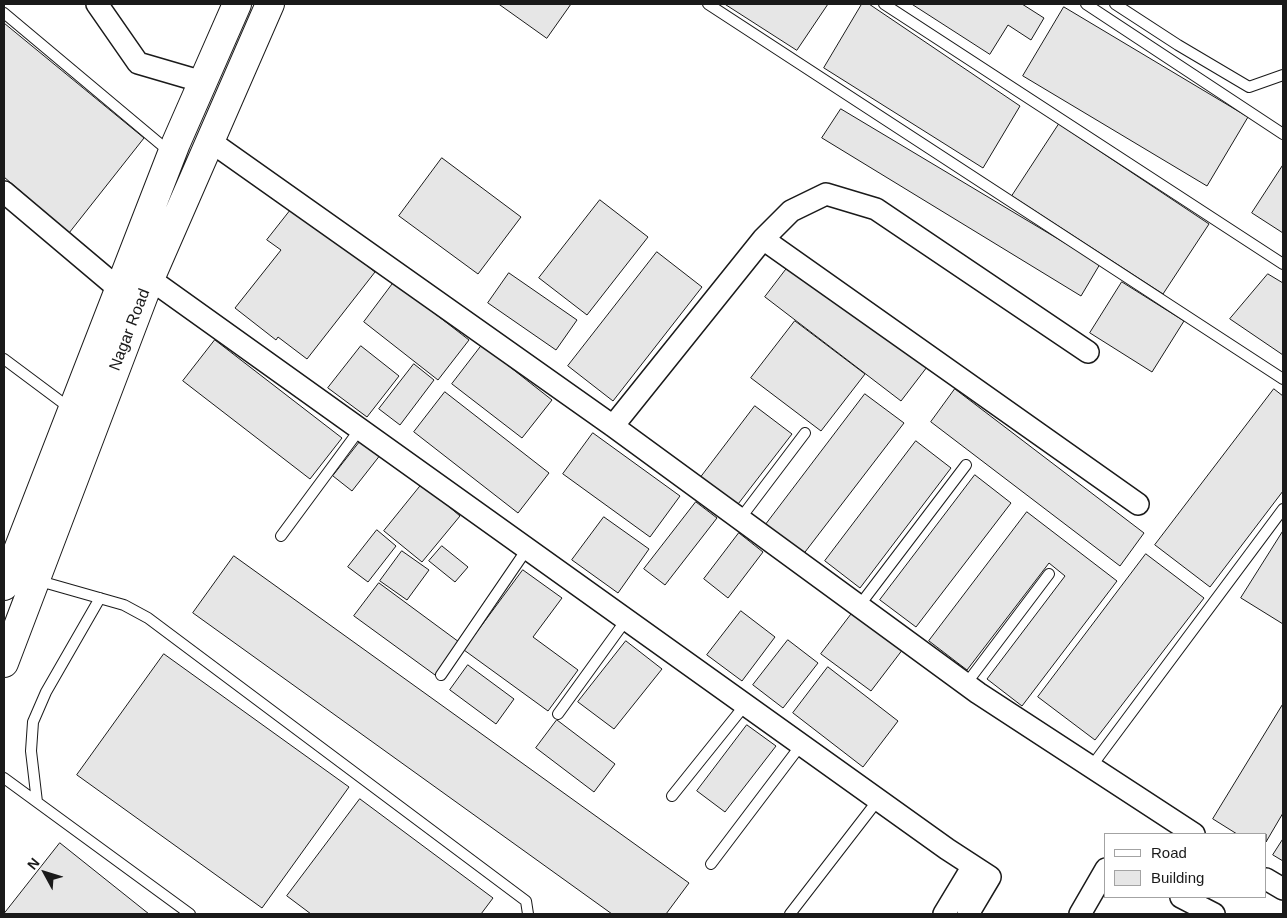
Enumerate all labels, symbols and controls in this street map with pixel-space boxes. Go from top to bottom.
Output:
street label: Nagar Road [106,286,154,374]
legend [1104,833,1267,898]
text: Road [1151,844,1187,861]
north arrow [20,848,70,898]
text: N [24,855,43,873]
text: Building [1151,869,1204,886]

